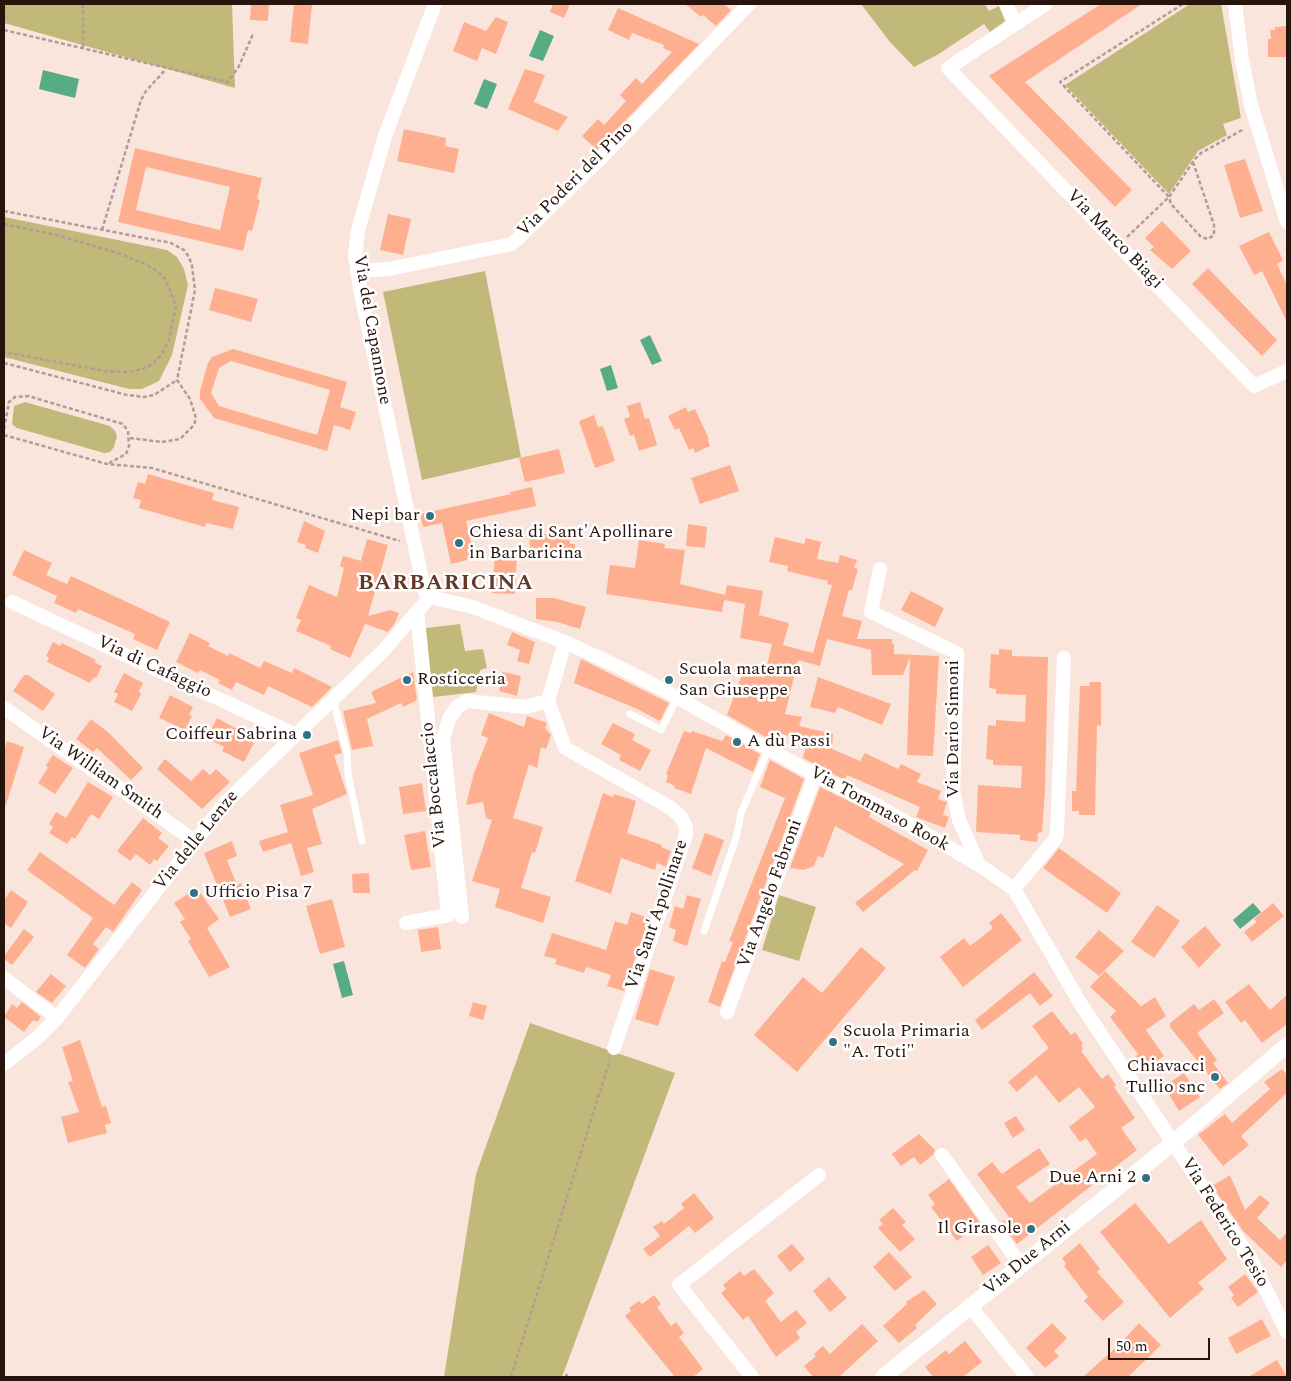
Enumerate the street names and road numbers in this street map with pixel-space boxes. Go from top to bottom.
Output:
street label: Via Poderi del Pino [514,118,638,242]
street label: Via Marco Biagi [1061,186,1167,294]
street label: Via del Capannone [347,253,395,407]
street label: Via di Cafaggio [93,632,215,704]
street label: Via Dario Simoni [943,660,965,798]
street label: Via Boccalaccio [418,721,452,849]
street label: Via William Smith [33,723,167,825]
street label: Via Tommaso Rook [805,763,953,857]
street label: Via delle Lenze [150,787,244,895]
street label: Via Angelo Fabroni [734,817,808,971]
street label: Via Sant'Apollinare [622,837,694,993]
street label: Via Federico Tesio [1175,1154,1273,1292]
street label: Via Due Arni [980,1217,1076,1301]

